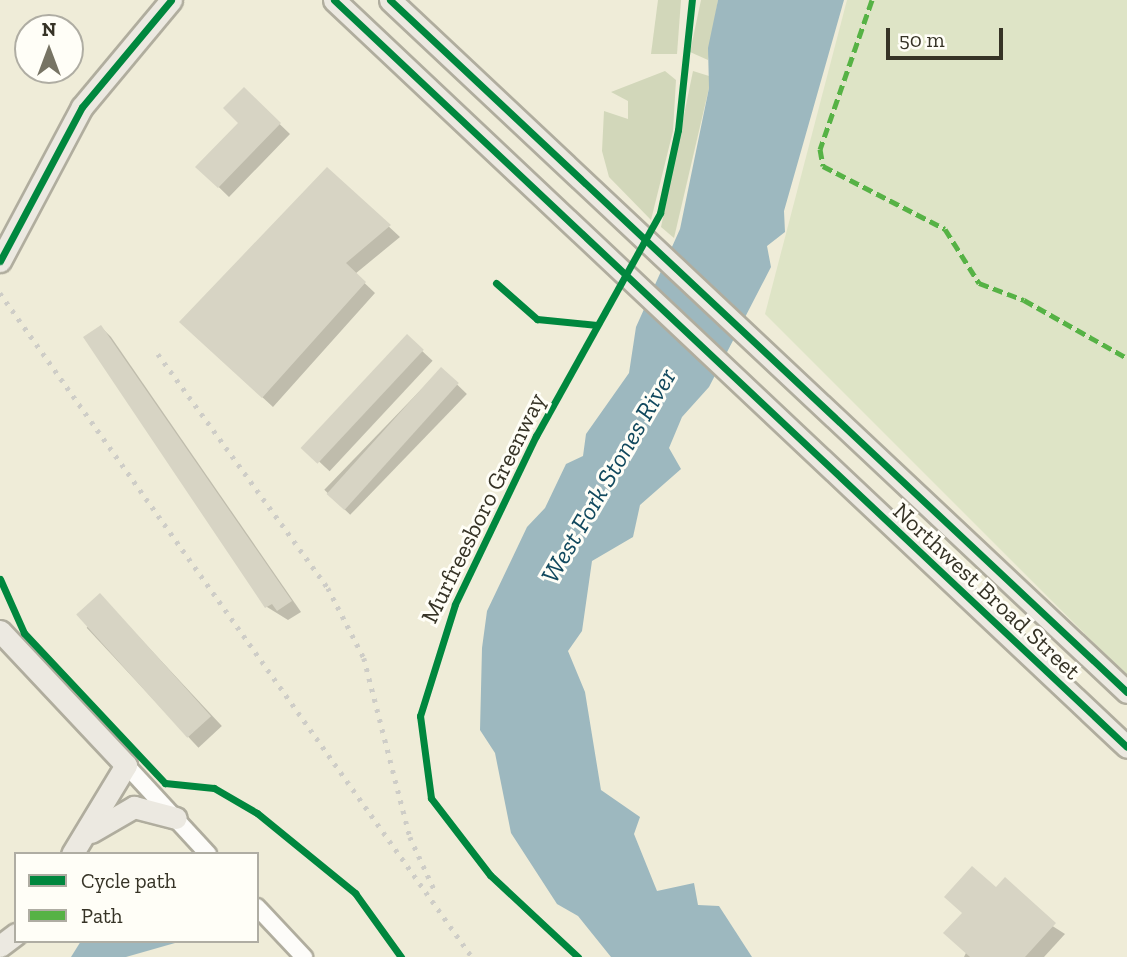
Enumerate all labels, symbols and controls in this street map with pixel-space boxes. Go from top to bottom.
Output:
north arrow [14,14,84,84]
scale bar [889,14,1006,58]
text: N [42,18,56,41]
text: 50 m [899,27,945,52]
water label: West Fork Stones River [535,363,683,589]
street label: Murfreesboro Greenway [415,388,551,628]
street label: Northwest Broad Street [887,497,1087,685]
legend [14,852,259,943]
text: Cycle path [81,868,176,893]
text: Path [81,903,123,928]

